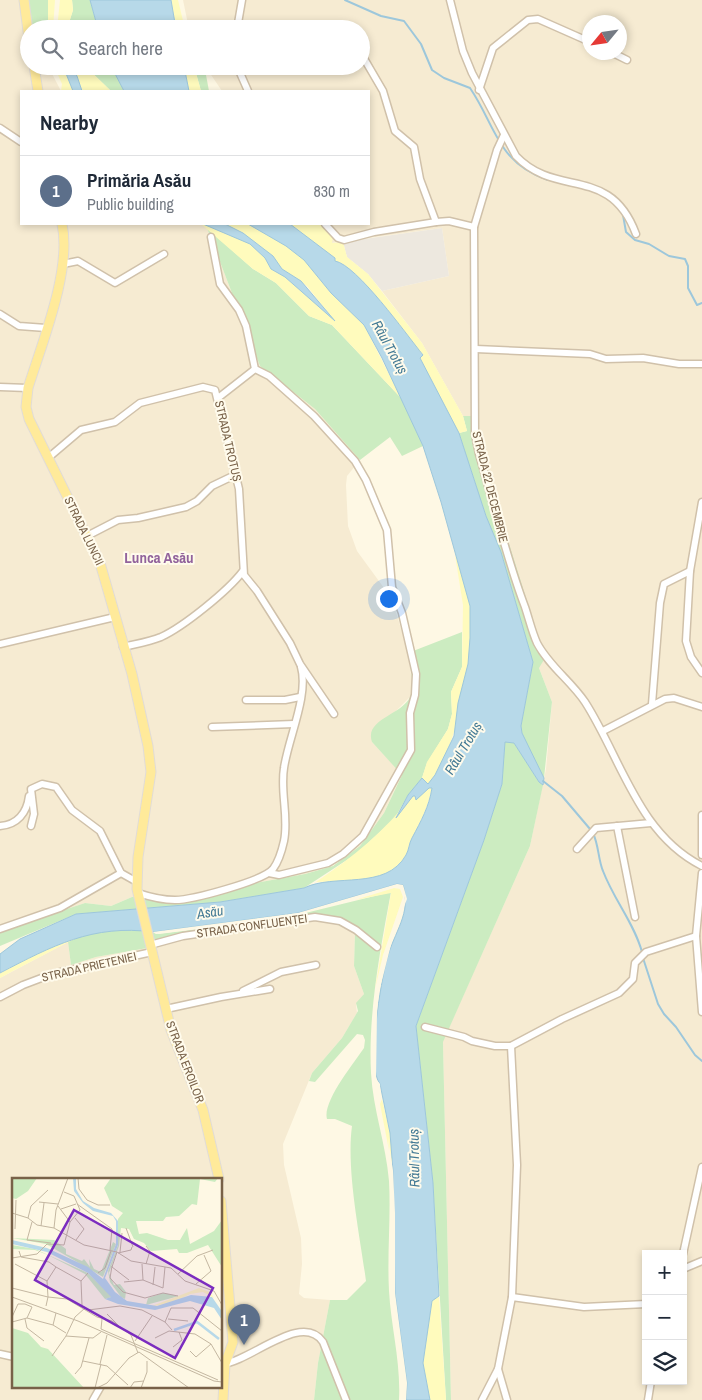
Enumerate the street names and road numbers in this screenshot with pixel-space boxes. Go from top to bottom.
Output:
street label: STRADA TROTUȘ [211,399,245,483]
street label: STRADA 22 DECEMBRIE [468,430,512,544]
street label: STRADA LUNCII [61,494,107,568]
street label: STRADA CONFLUENȚEI [196,910,308,942]
street label: STRADA PRIETENIEI [40,948,138,986]
street label: STRADA EROILOR [162,1019,208,1105]

